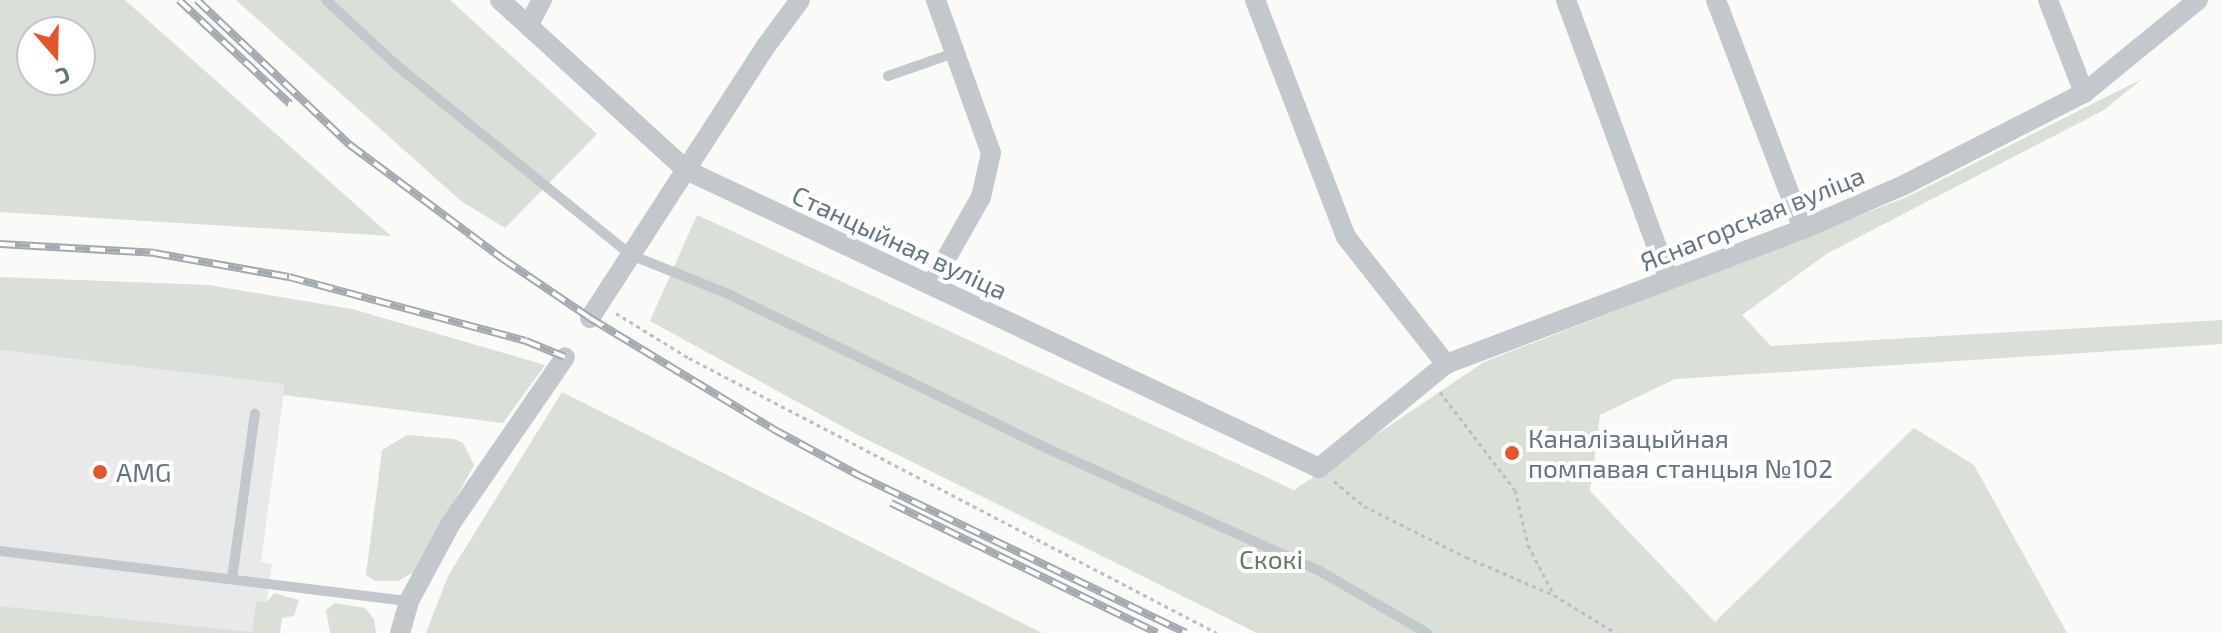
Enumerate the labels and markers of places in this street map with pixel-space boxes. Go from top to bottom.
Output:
place label: Каналізацыйная помпавая станцыя №102 [1528,422,1833,484]
marker: Каналізацыйная помпавая станцыя №102 [1503,444,1521,462]
place label: AMG [116,456,171,488]
marker: AMG [91,463,109,481]

